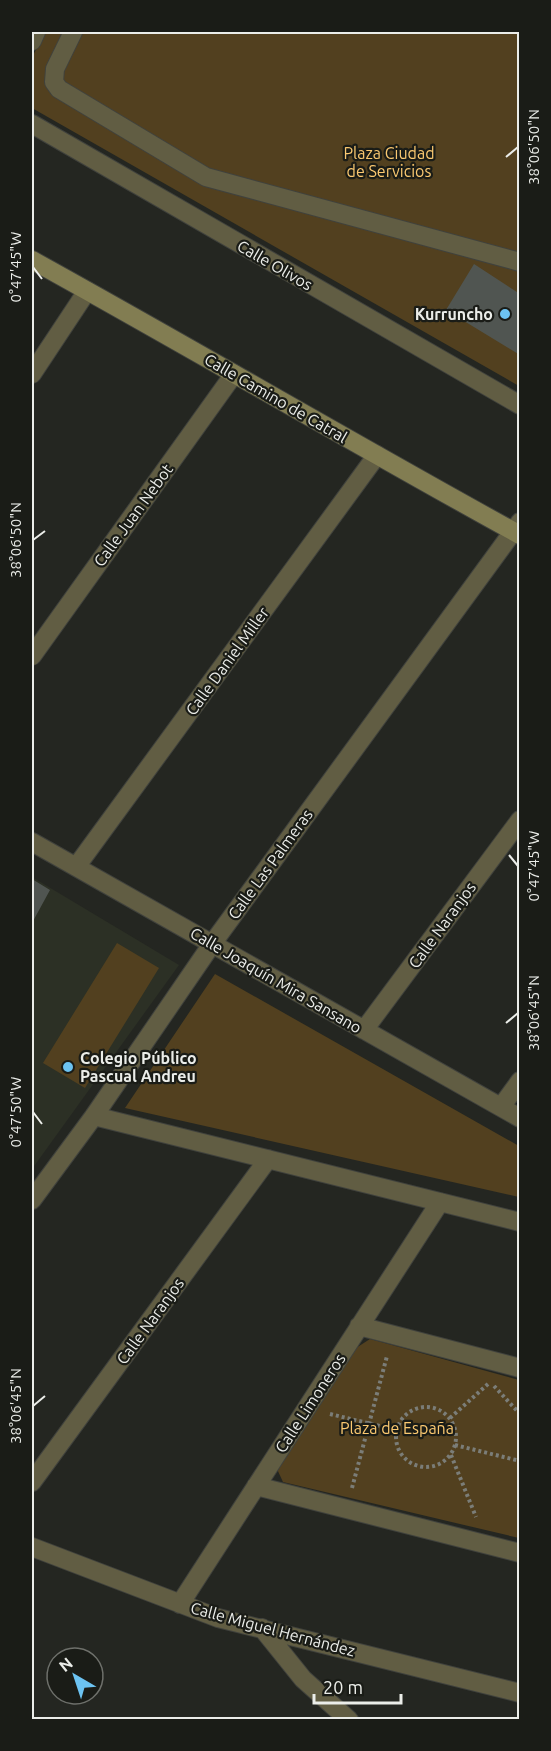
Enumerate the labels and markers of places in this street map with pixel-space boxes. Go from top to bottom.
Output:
place label: Kurruncho [415,305,493,323]
marker: Kurruncho [498,307,512,321]
place label: Colegio Público Pascual Andreu [80,1049,197,1085]
marker: Colegio Público Pascual Andreu [61,1060,75,1074]

